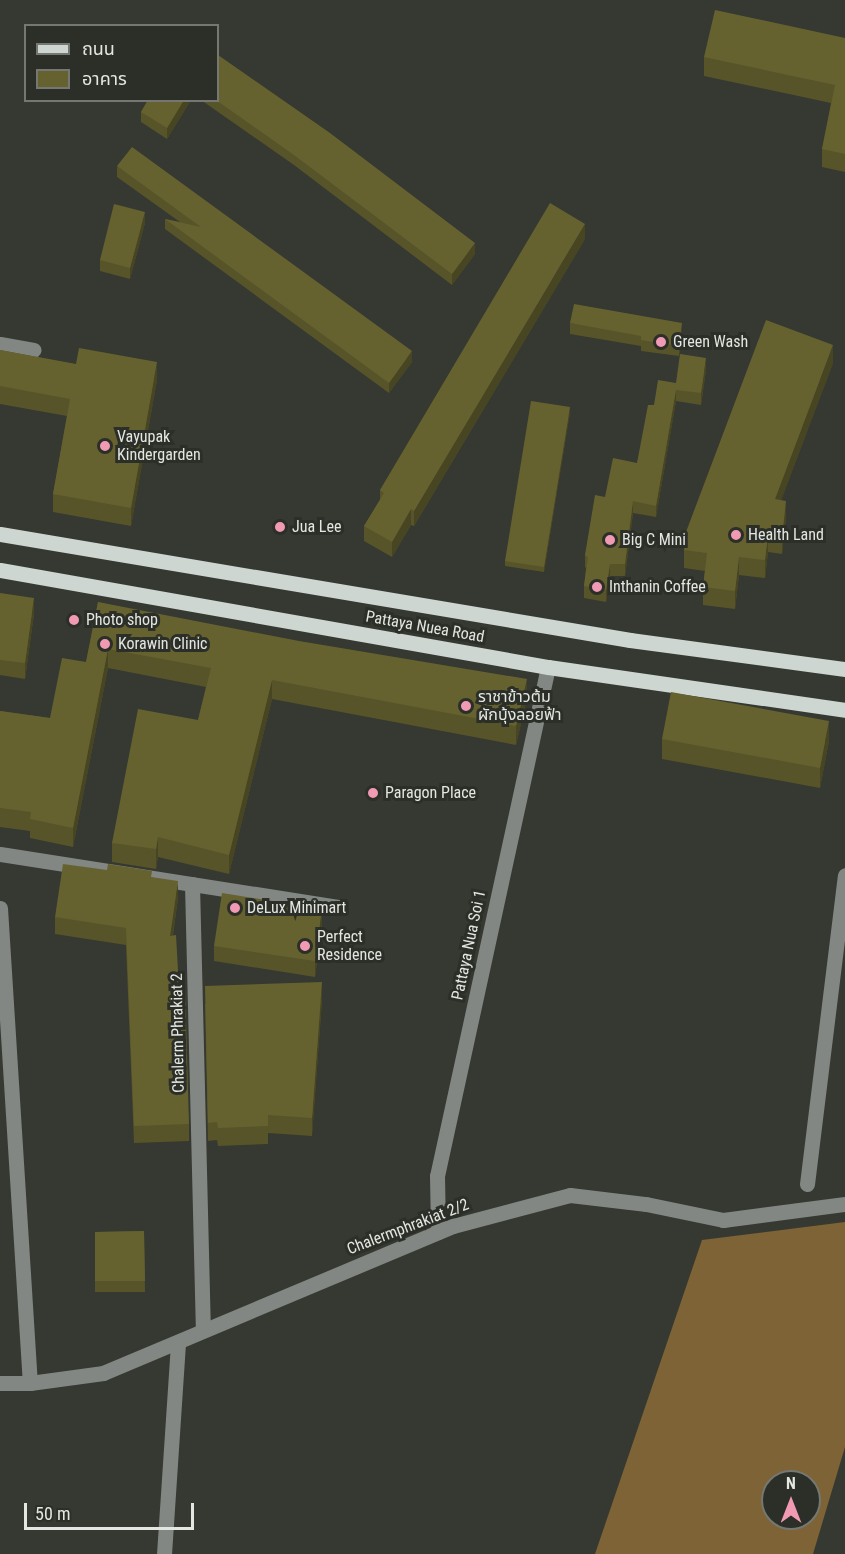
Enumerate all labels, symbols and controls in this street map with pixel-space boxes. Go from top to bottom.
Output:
legend [24,24,219,102]
text: ถนน [82,38,115,59]
text: อาคาร [82,68,127,89]
place label: Green Wash [673,332,748,352]
marker: Green Wash [654,335,668,349]
place label: Vayupak Kindergarden [117,427,201,465]
marker: Vayupak Kindergarden [98,439,112,453]
place label: Jua Lee [292,517,341,537]
marker: Jua Lee [273,520,287,534]
place label: Health Land [748,525,824,545]
marker: Health Land [729,528,743,542]
place label: Big C Mini [622,530,686,550]
marker: Big C Mini [603,533,617,547]
place label: Inthanin Coffee [609,577,706,597]
marker: Inthanin Coffee [590,580,604,594]
street label: Pattaya Nuea Road [364,607,486,647]
place label: Photo shop [86,610,158,630]
marker: Photo shop [67,613,81,627]
place label: Korawin Clinic [118,634,207,654]
marker: Korawin Clinic [96,635,114,653]
place label: ราชาข้าวต้ม ผักบุ้งลอยฟ้า [478,687,561,725]
marker: ราชาข้าวต้ม ผักบุ้งลอยฟ้า [459,699,473,713]
place label: Paragon Place [385,783,476,803]
marker: Paragon Place [366,786,380,800]
street label: Pattaya Nua Soi 1 [448,888,490,1002]
place label: DeLux Minimart [247,898,346,918]
marker: DeLux Minimart [228,901,242,915]
place label: Perfect Residence [317,927,382,965]
marker: Perfect Residence [298,939,312,953]
street label: Chalerm Phrakiat 2 [167,973,189,1093]
street label: Chalermphrakiat 2/2 [344,1195,472,1259]
north arrow [761,1470,821,1530]
text: N [786,1474,796,1493]
scale bar [27,1491,196,1529]
text: 50 m [35,1503,70,1524]

